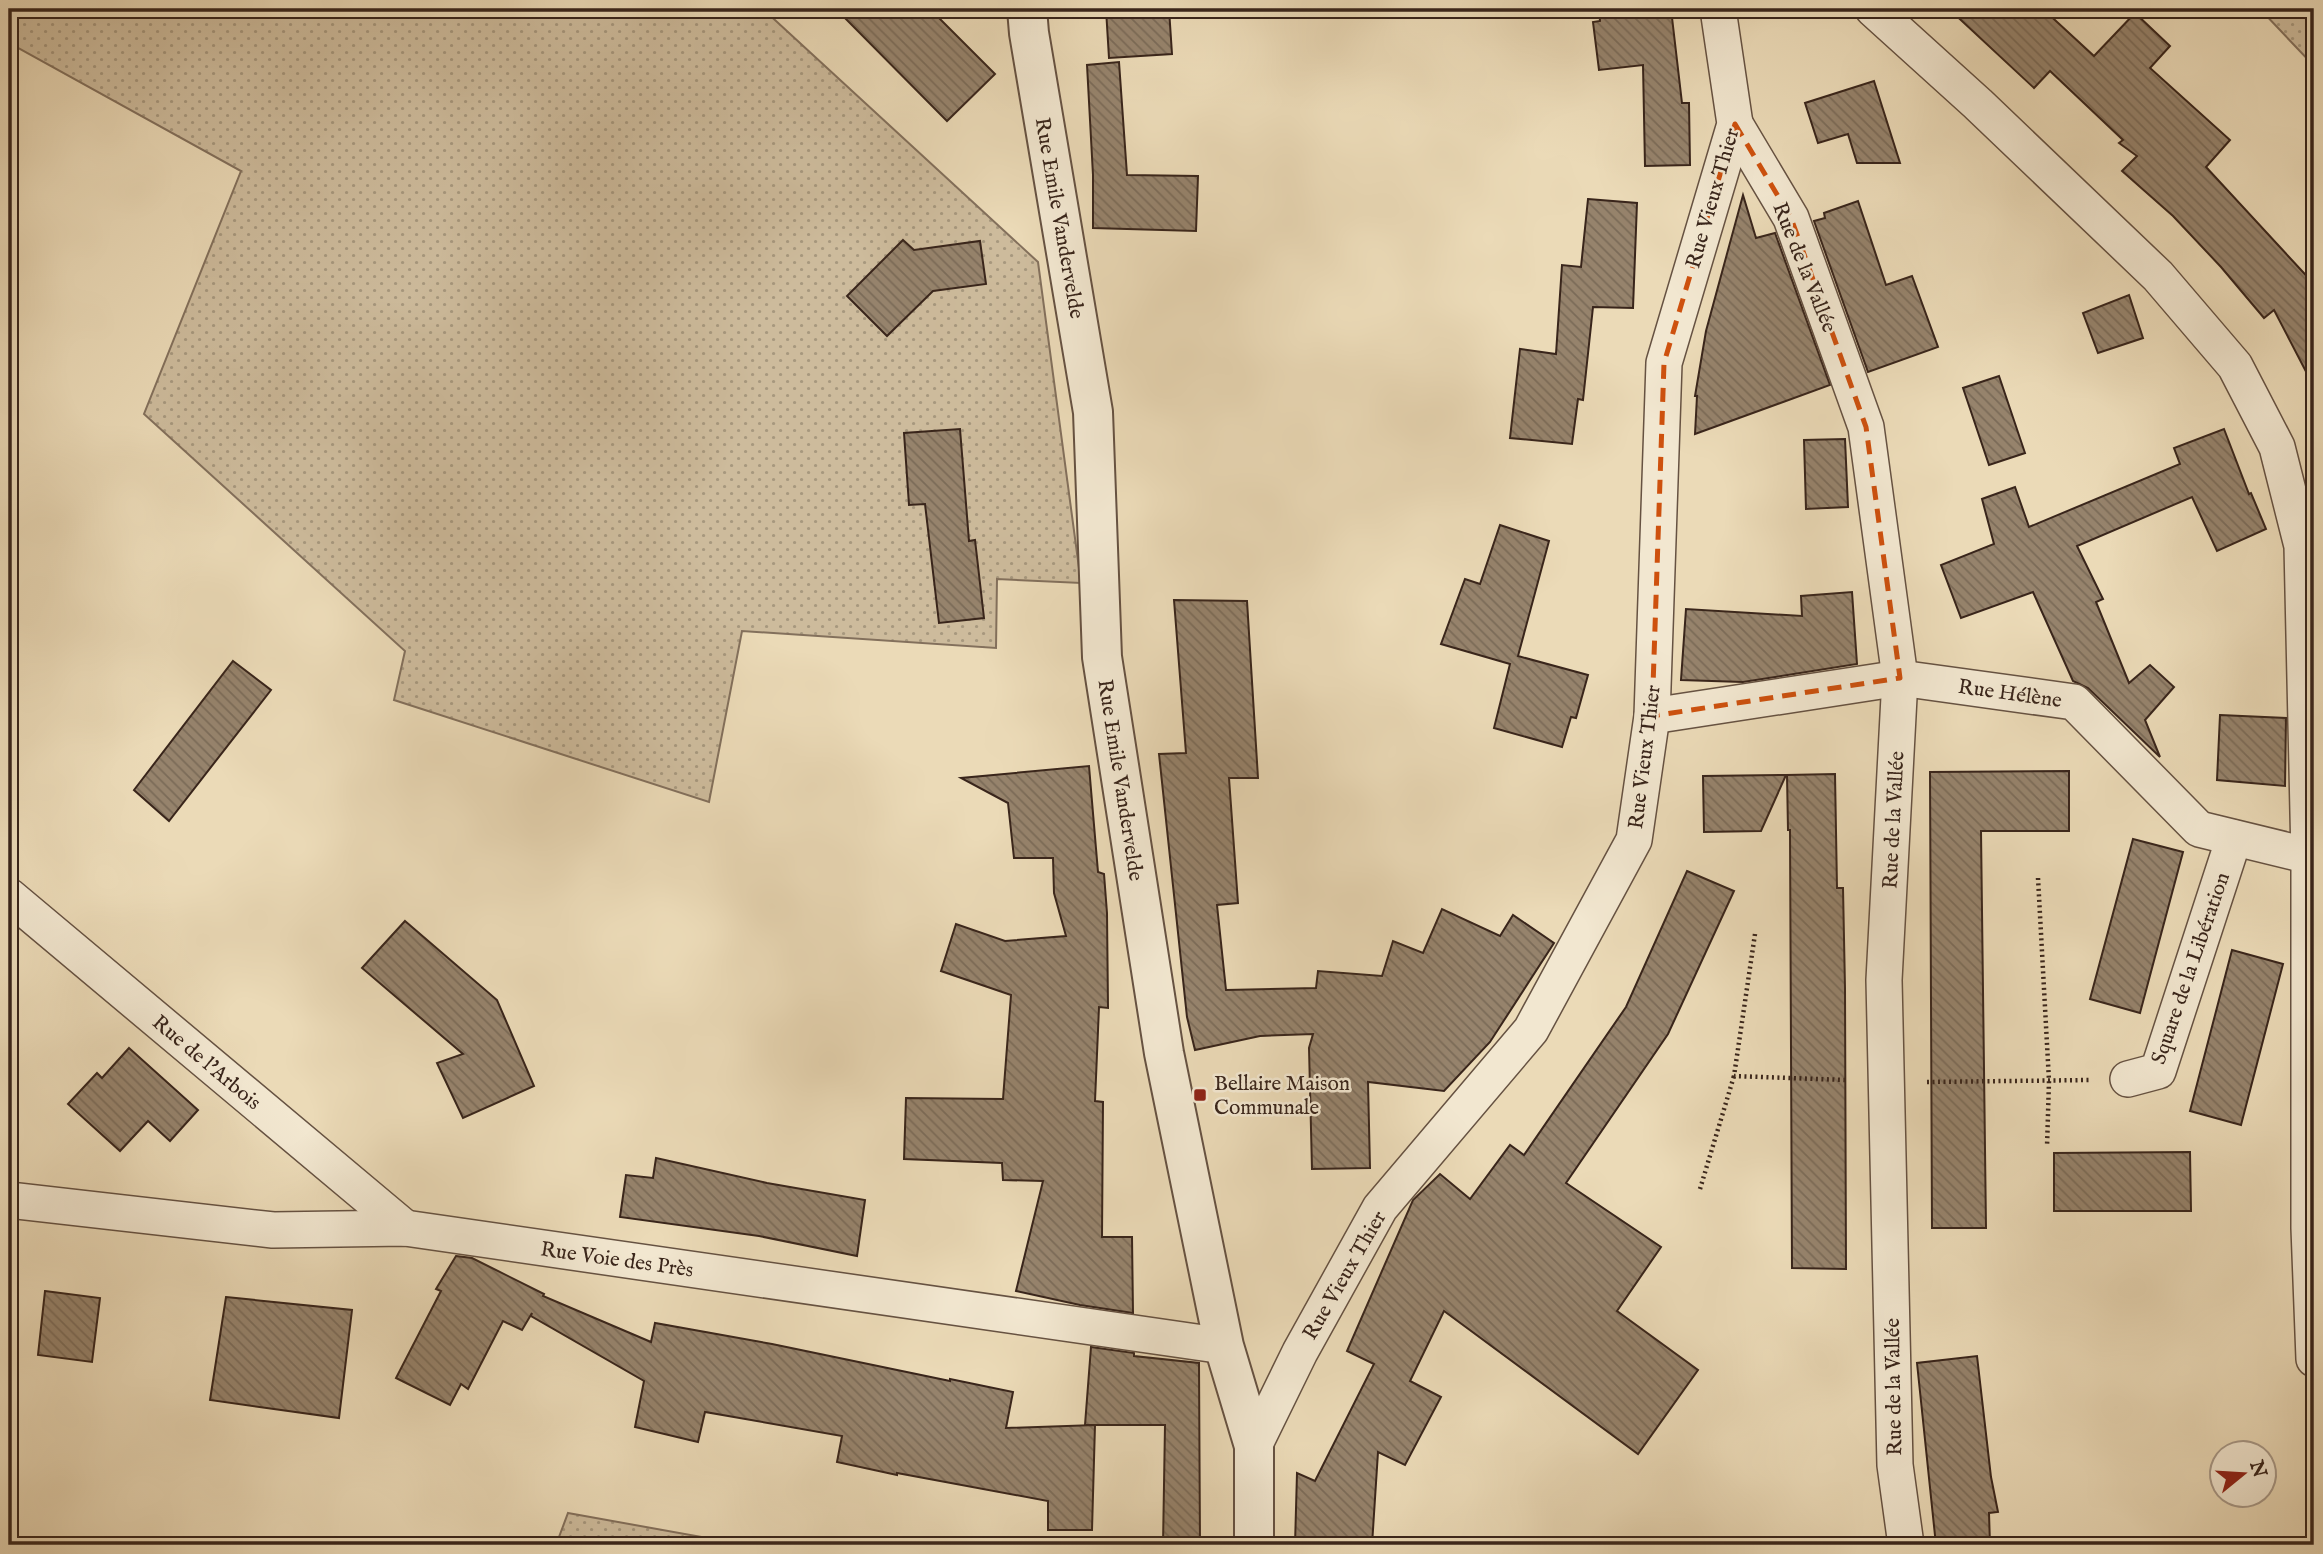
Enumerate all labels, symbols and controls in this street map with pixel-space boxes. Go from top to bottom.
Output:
street label: Rue Emile Vandervelde [1028,116,1090,321]
street label: Rue Vieux Thier [1680,125,1746,272]
street label: Rue de la Vallée [1765,199,1842,337]
street label: Rue Hélène [1956,674,2064,715]
street label: Rue Emile Vandervelde [1090,677,1149,883]
street label: Rue Vieux Thier [1623,683,1668,831]
street label: Rue de la Vallée [1877,750,1912,890]
street label: Square de la Libération [2146,869,2237,1068]
street label: Rue de l'Arbois [146,1010,266,1117]
place label: Bellaire Maison Communale [1214,1071,1350,1122]
marker: Bellaire Maison Communale [1192,1087,1208,1103]
street label: Rue Vieux Thier [1297,1206,1393,1345]
street label: Rue Voie des Près [539,1236,695,1285]
street label: Rue de la Vallée [1880,1317,1909,1456]
north arrow [2208,1438,2278,1508]
text: N [2243,1457,2271,1481]

